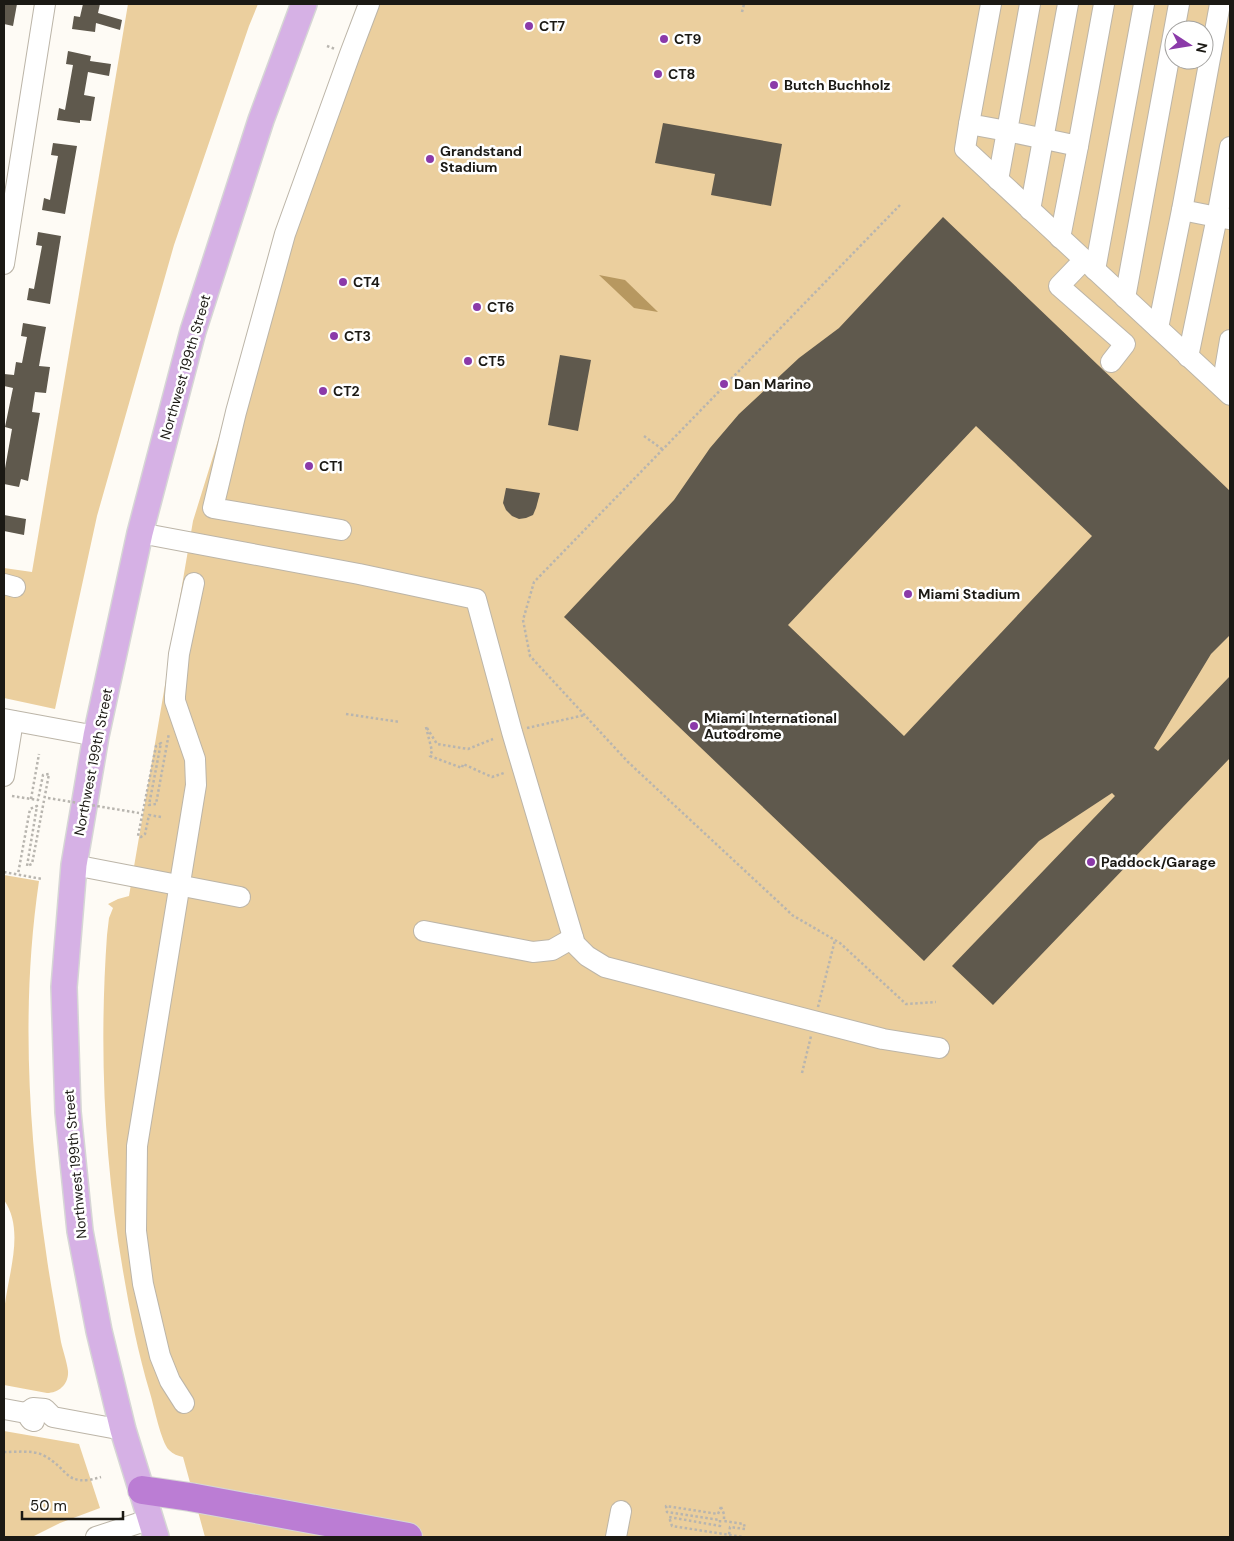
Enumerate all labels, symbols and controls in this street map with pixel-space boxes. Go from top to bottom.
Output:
place label: CT7 [539,17,566,35]
marker: CT7 [523,20,535,32]
north arrow [1164,20,1214,70]
place label: CT9 [674,30,701,48]
marker: CT9 [658,33,670,45]
text: N [1192,41,1212,55]
place label: CT8 [668,65,695,83]
marker: CT8 [652,68,664,80]
place label: Butch Buchholz [784,76,891,94]
marker: Butch Buchholz [768,79,780,91]
place label: Grandstand Stadium [440,142,522,176]
marker: Grandstand Stadium [424,153,436,165]
place label: CT4 [353,273,380,291]
marker: CT4 [337,276,349,288]
street label: Northwest 199th Street [156,292,214,442]
place label: CT6 [487,298,515,316]
marker: CT6 [471,301,483,313]
place label: CT3 [344,327,371,345]
marker: CT3 [328,330,340,342]
place label: CT5 [478,352,505,370]
marker: CT5 [462,355,474,367]
place label: Dan Marino [734,375,811,393]
marker: Dan Marino [718,378,730,390]
place label: CT2 [333,382,360,400]
marker: CT2 [317,385,329,397]
place label: CT1 [319,457,343,475]
marker: CT1 [303,460,315,472]
place label: Miami Stadium [918,585,1020,603]
marker: Miami Stadium [902,588,914,600]
street label: Northwest 199th Street [70,687,116,837]
place label: Miami International Autodrome [704,709,837,743]
marker: Miami International Autodrome [688,720,700,732]
place label: Paddock/Garage [1101,853,1216,871]
marker: Paddock/Garage [1085,856,1097,868]
street label: Northwest 199th Street [60,1089,90,1239]
scale bar [22,1488,124,1520]
text: 50 m [30,1496,67,1516]

